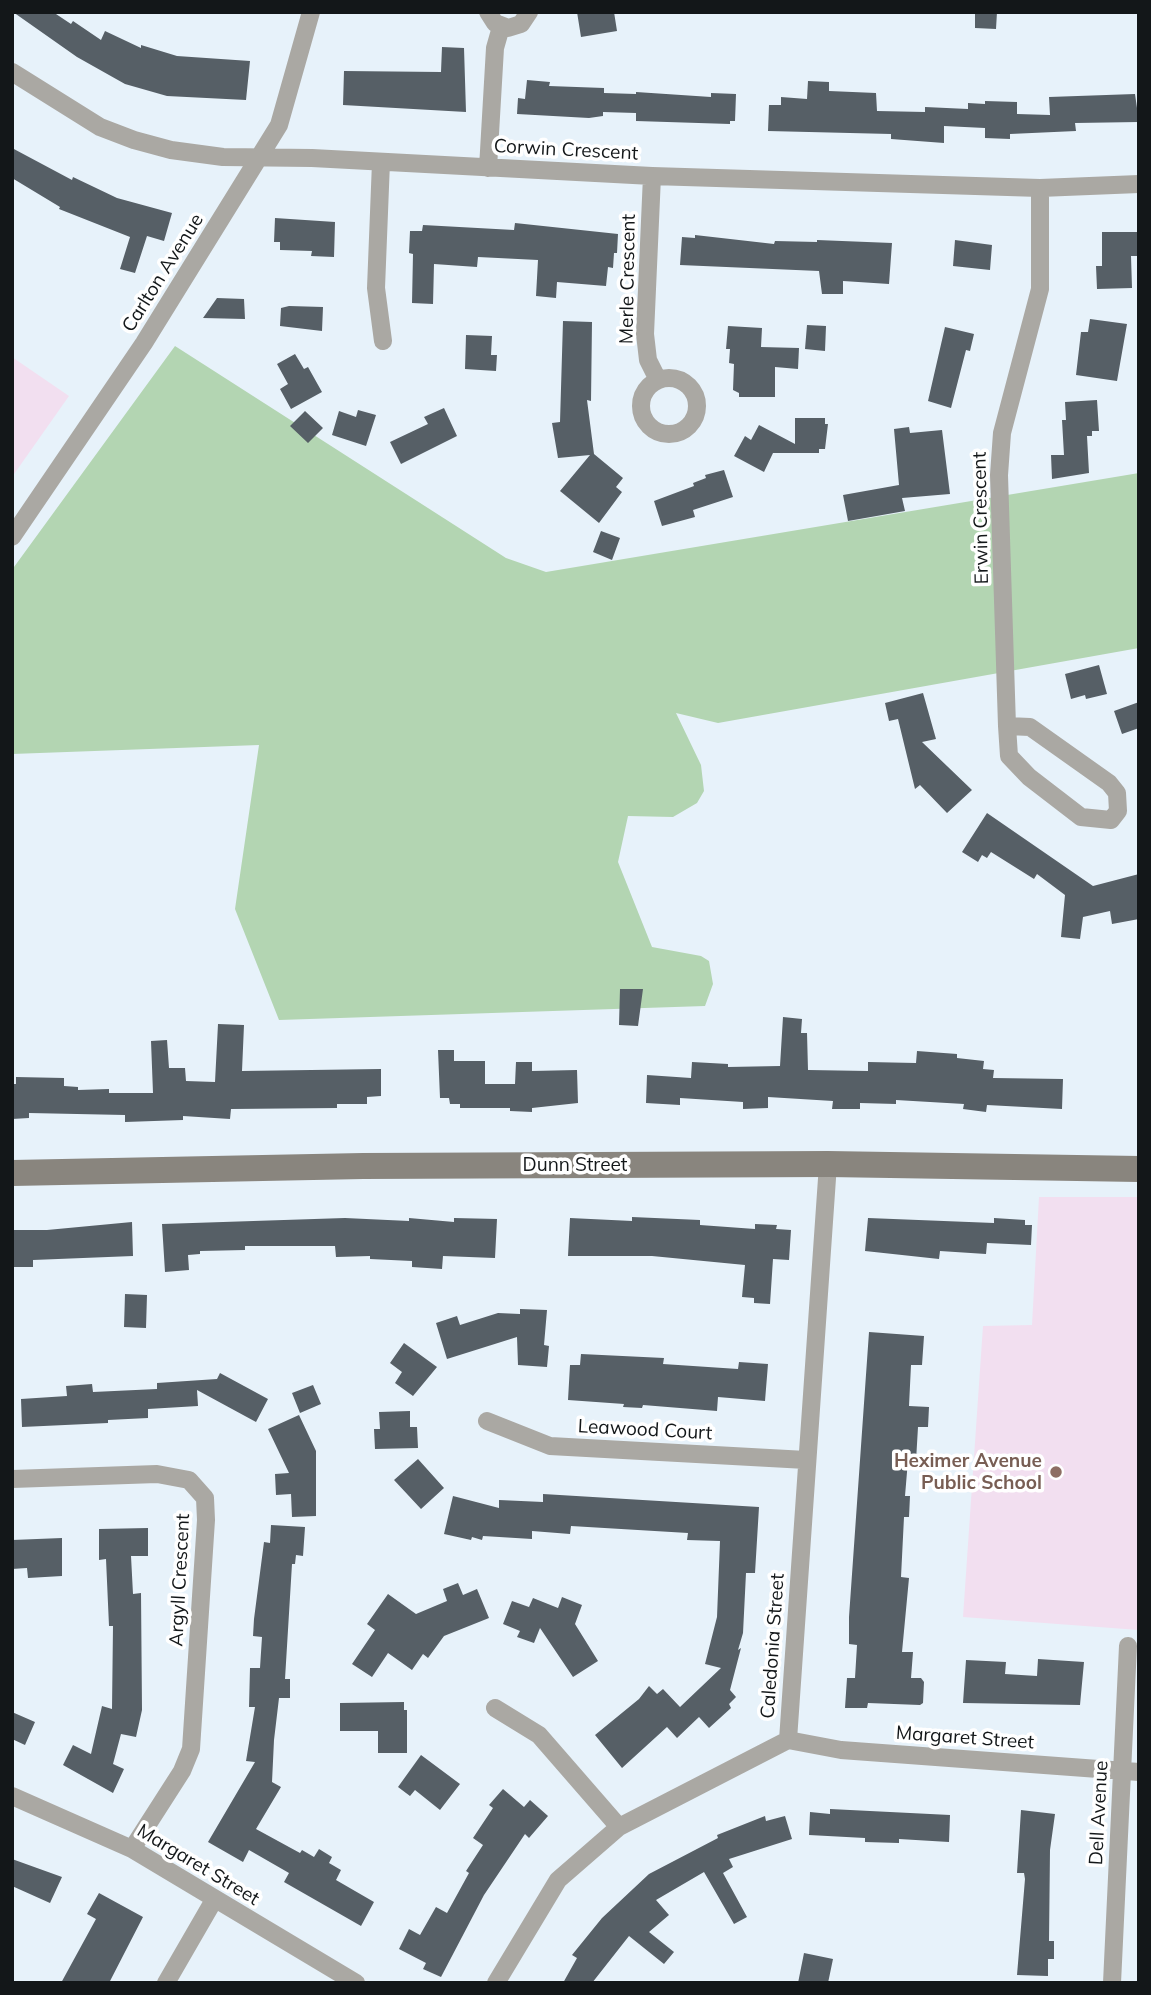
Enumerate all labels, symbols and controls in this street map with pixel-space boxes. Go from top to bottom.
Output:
street label: Corwin Crescent [493,135,639,165]
street label: Carlton Avenue [118,210,208,336]
street label: Merle Crescent [615,214,641,344]
street label: Erwin Crescent [968,451,994,585]
street label: Dunn Street [523,1154,627,1176]
street label: Leawood Court [577,1415,713,1445]
place label: Heximer Avenue Public School [894,1450,1042,1494]
marker: Heximer Avenue Public School [1048,1464,1064,1480]
street label: Argyll Crescent [165,1513,195,1647]
street label: Caledonia Street [757,1573,789,1719]
street label: Margaret Street [895,1722,1035,1754]
street label: Dell Avenue [1085,1760,1113,1866]
street label: Margaret Street [133,1820,263,1910]

